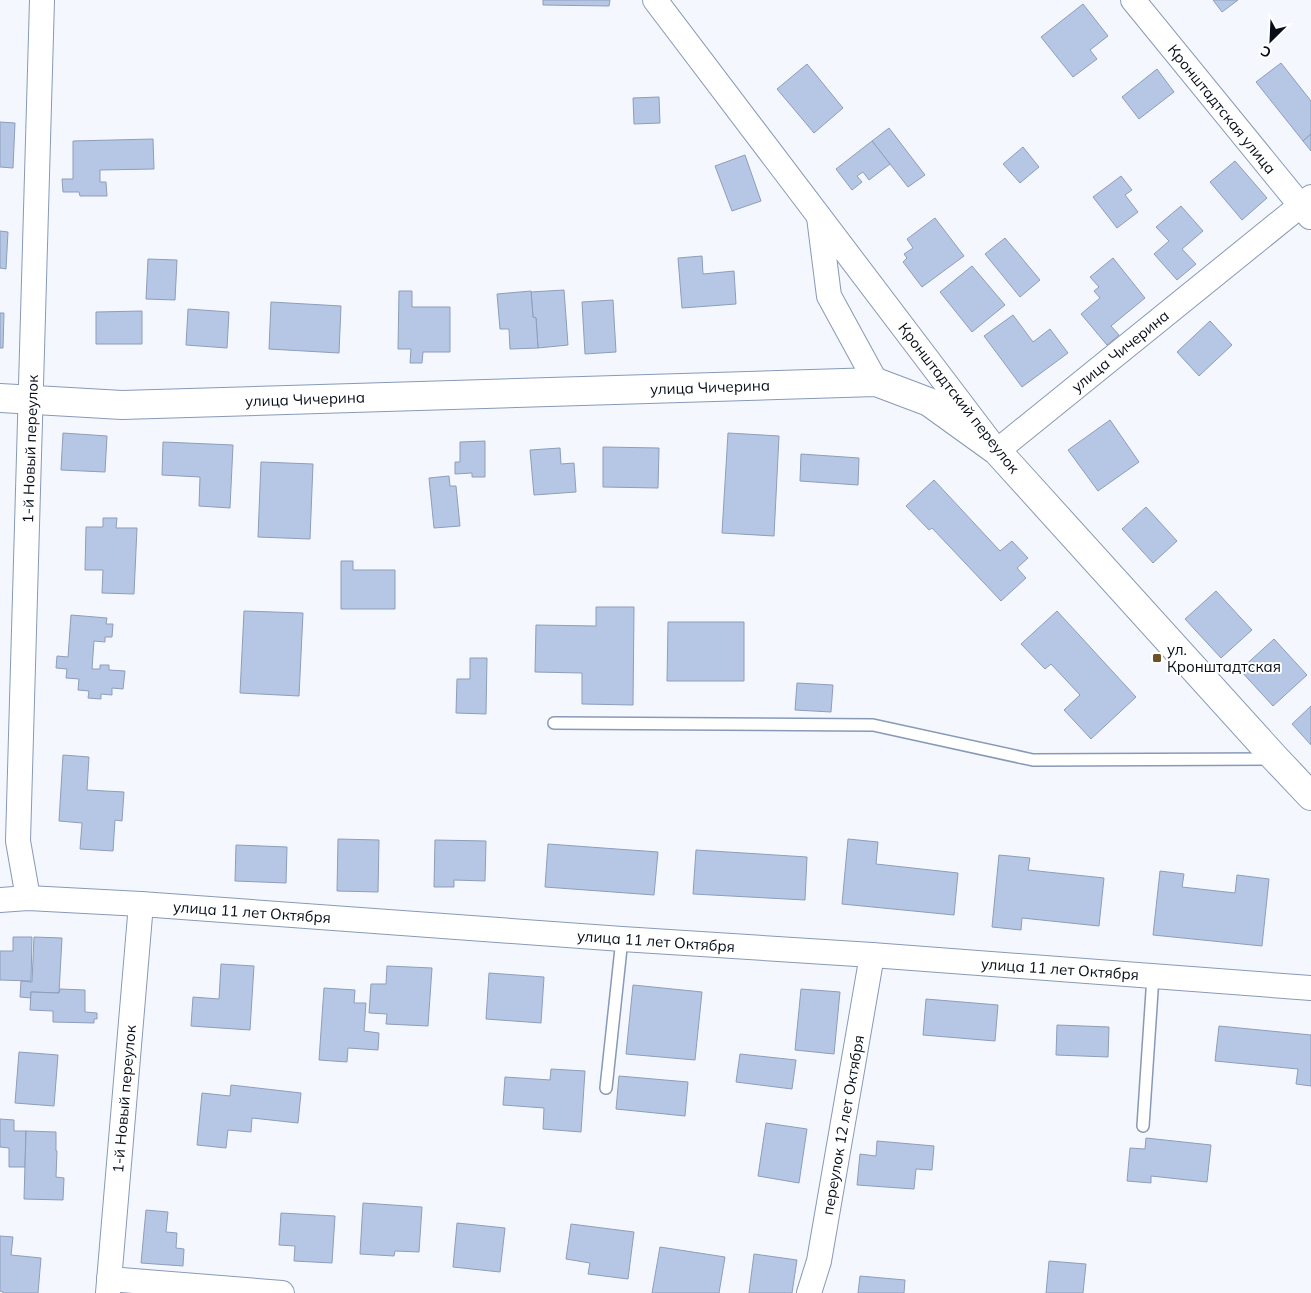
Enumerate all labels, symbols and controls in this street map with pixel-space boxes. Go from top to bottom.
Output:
north arrow [1246,15,1296,65]
street label: Кронштадтская улица [1164,40,1280,178]
text: С [1258,42,1274,62]
street label: улица Чичерина [1067,306,1173,396]
street label: Кронштадтский переулок [894,319,1024,478]
street label: 1-й Новый переулок [18,373,42,524]
street label: улица Чичерина [650,375,770,399]
street label: улица Чичерина [245,387,365,411]
place label: ул. Кронштадтская [1167,640,1281,676]
marker: ул. Кронштадтская [1151,652,1163,664]
street label: улица 11 лет Октября [172,897,332,927]
street label: улица 11 лет Октября [576,926,736,956]
street label: улица 11 лет Октября [980,954,1140,984]
street label: 1-й Новый переулок [108,1023,140,1174]
street label: переулок 12 лет Октября [818,1034,868,1216]

